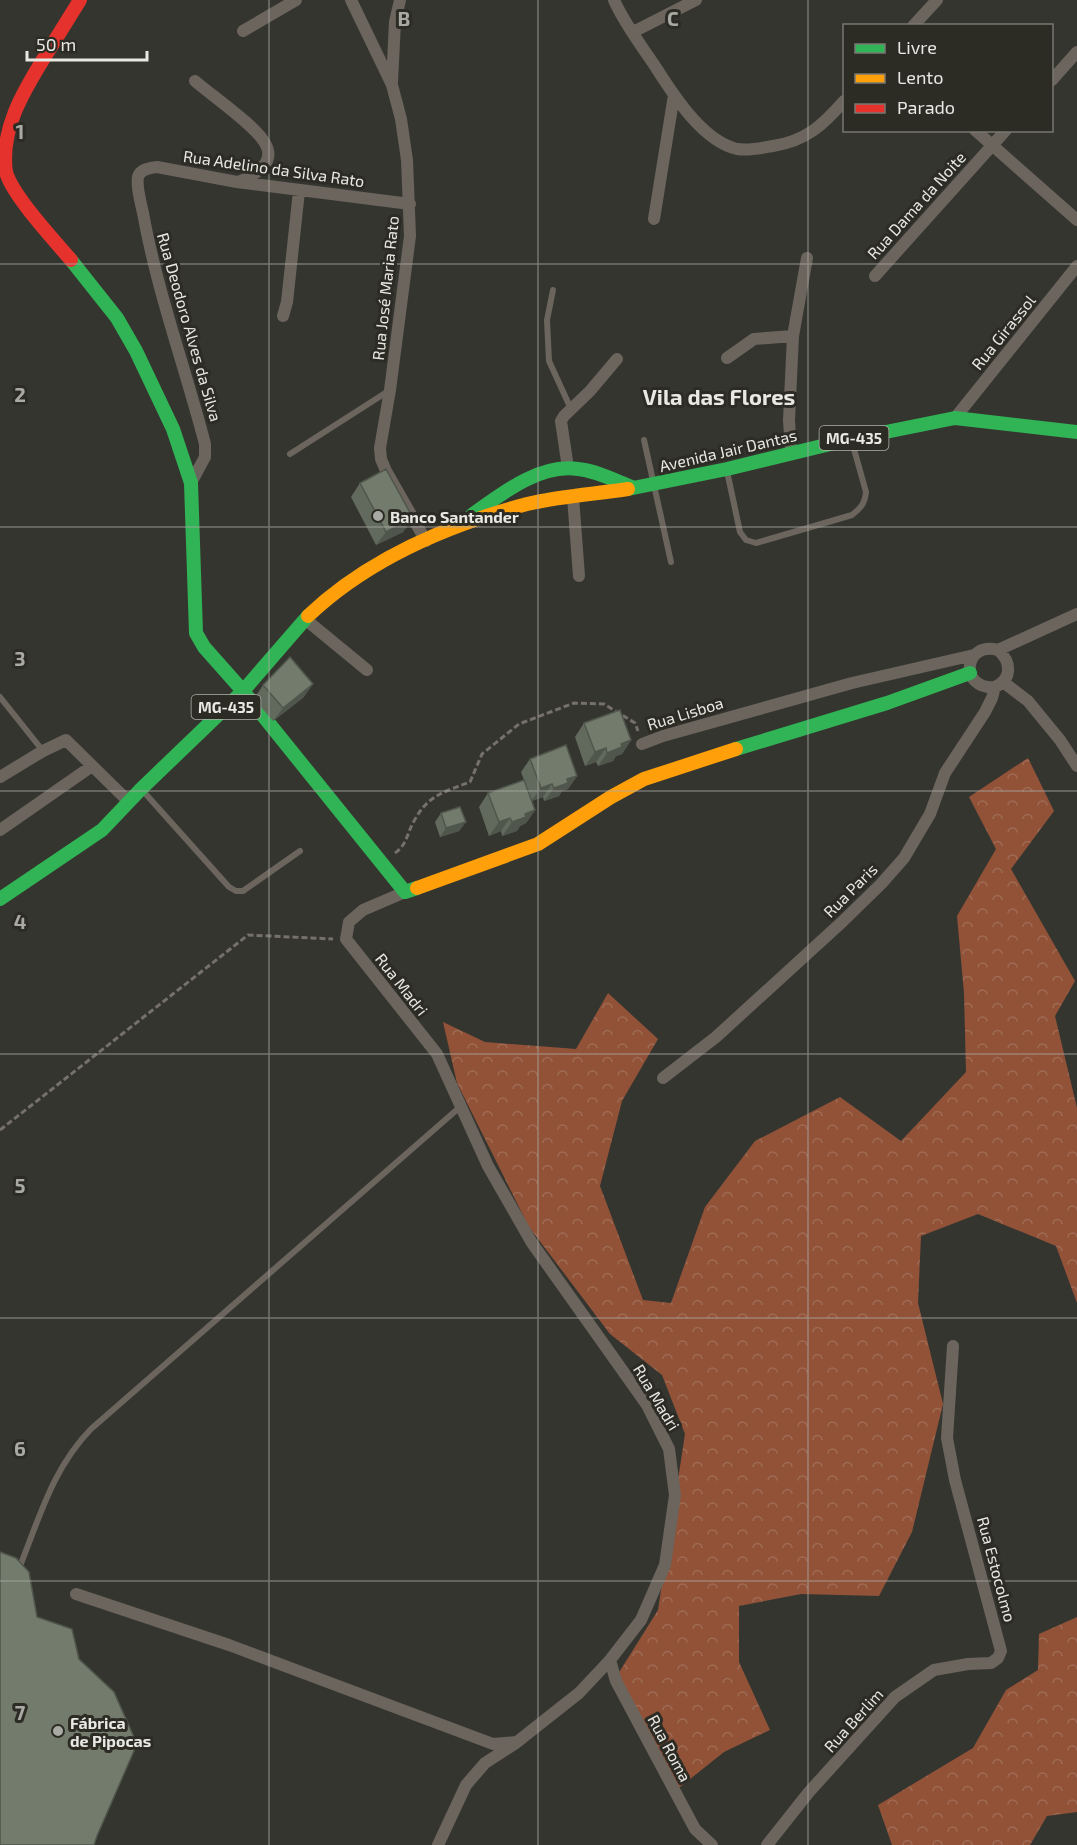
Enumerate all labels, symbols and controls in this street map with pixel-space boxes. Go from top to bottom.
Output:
text: B [398,6,410,30]
text: C [667,6,679,30]
scale bar [27,24,147,62]
legend [843,24,1053,132]
text: 50 m [36,33,76,55]
text: Livre [897,36,937,58]
text: Lento [897,66,943,88]
text: Parado [897,96,955,118]
text: 1 [16,119,24,143]
street label: Rua Adelino da Silva Rato [182,146,366,190]
street label: Rua Dama da Noite [863,147,969,263]
street label: Rua José Maria Rato [368,215,402,361]
street label: Rua Deodoro Alves da Silva [154,230,226,424]
street label: Rua Girassol [967,291,1039,373]
text: 2 [14,382,26,406]
district label: Vila das Flores [643,383,795,409]
street label: Avenida Jair Dantas [657,425,799,475]
road number: MG-435 [820,426,888,450]
place label: Banco Santander [390,507,519,526]
marker: Banco Santander [371,509,385,523]
text: 3 [14,646,26,670]
street label: Rua Lisboa [645,692,725,734]
road number: MG-435 [192,695,260,719]
street label: Rua Paris [819,859,881,921]
text: 4 [14,909,27,933]
street label: Rua Madri [372,949,432,1019]
text: 5 [14,1173,26,1197]
street label: Rua Madri [630,1361,684,1433]
text: 6 [14,1436,26,1460]
street label: Rua Estocolmo [974,1514,1020,1624]
street label: Rua Berlim [819,1684,887,1756]
text: 7 [15,1700,26,1724]
street label: Rua Roma [644,1711,696,1785]
place label: Fábrica de Pipocas [70,1713,151,1750]
marker: Fábrica de Pipocas [51,1724,65,1738]

